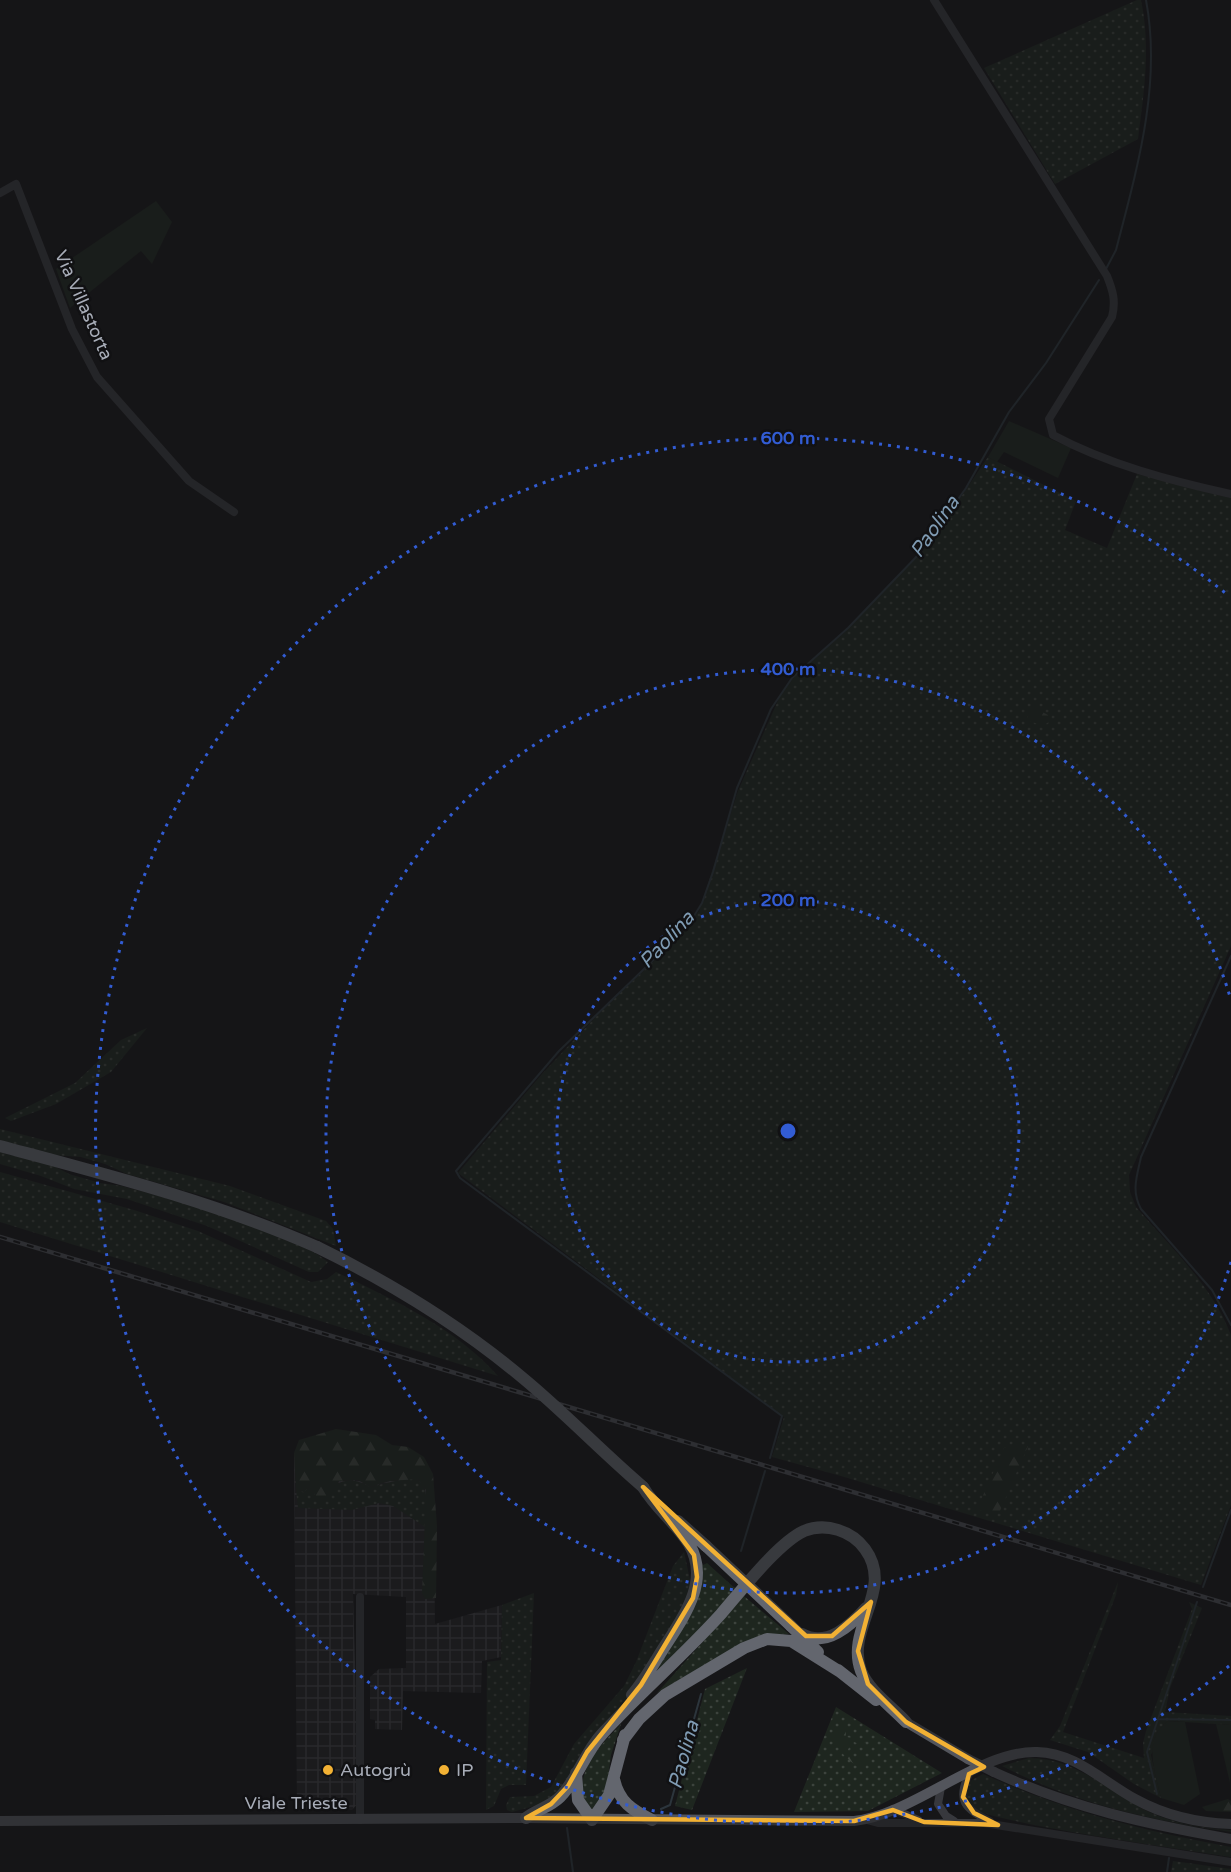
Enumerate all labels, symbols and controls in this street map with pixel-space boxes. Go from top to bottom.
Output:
street label: Via Villastorta [50,247,118,363]
text: 600 m [760,427,816,449]
water label: Paolina [905,491,965,562]
text: 400 m [760,658,816,680]
text: 200 m [760,889,816,911]
water label: Paolina [634,906,700,974]
centre of rings [778,1121,798,1141]
water label: Paolina [663,1717,705,1792]
place label: Autogrù [340,1759,411,1781]
place label: IP [456,1759,473,1781]
marker: Autogrù [321,1763,335,1777]
marker: IP [437,1763,451,1777]
street label: Viale Trieste [244,1792,348,1814]

